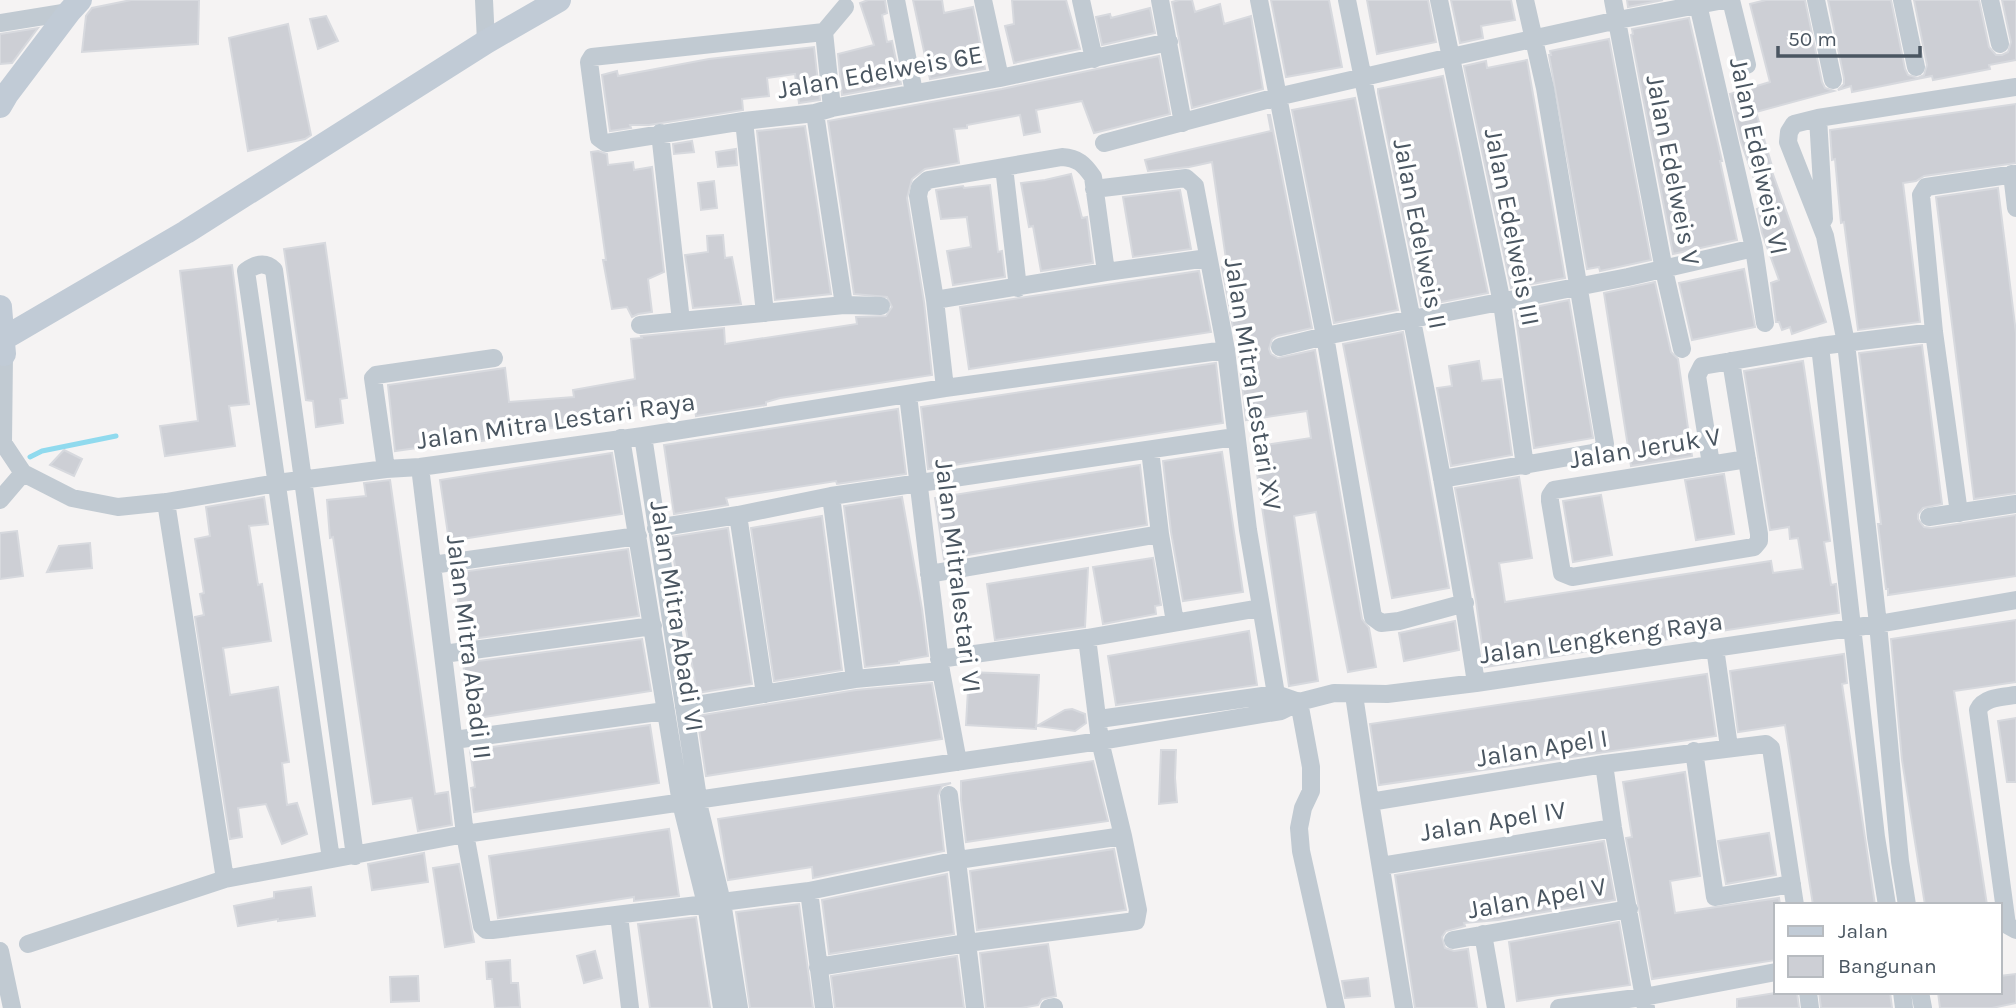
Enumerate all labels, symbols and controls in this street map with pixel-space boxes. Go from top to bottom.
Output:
scale bar [1778,14,1920,58]
text: 50 m [1788,27,1837,51]
street label: Jalan Edelweis 6E [775,39,985,105]
street label: Jalan Edelweis VI [1723,55,1795,257]
street label: Jalan Edelweis V [1639,72,1707,268]
street label: Jalan Edelweis III [1478,126,1546,328]
street label: Jalan Edelweis II [1386,136,1454,332]
street label: Jalan Mitra Lestari XV [1218,255,1288,513]
street label: Jalan Mitra Lestari Raya [415,386,697,456]
street label: Jalan Jeruk V [1567,421,1723,475]
street label: Jalan Mitralestari VI [928,457,988,695]
street label: Jalan Mitra Abadi VI [643,498,711,734]
street label: Jalan Mitra Abadi II [440,533,498,761]
street label: Jalan Lengkeng Raya [1477,606,1725,670]
street label: Jalan Apel I [1474,722,1610,774]
street label: Jalan Apel IV [1418,794,1568,848]
street label: Jalan Apel V [1465,871,1609,925]
legend [1774,903,2002,994]
text: Jalan [1838,919,1888,943]
text: Bangunan [1838,954,1937,978]

